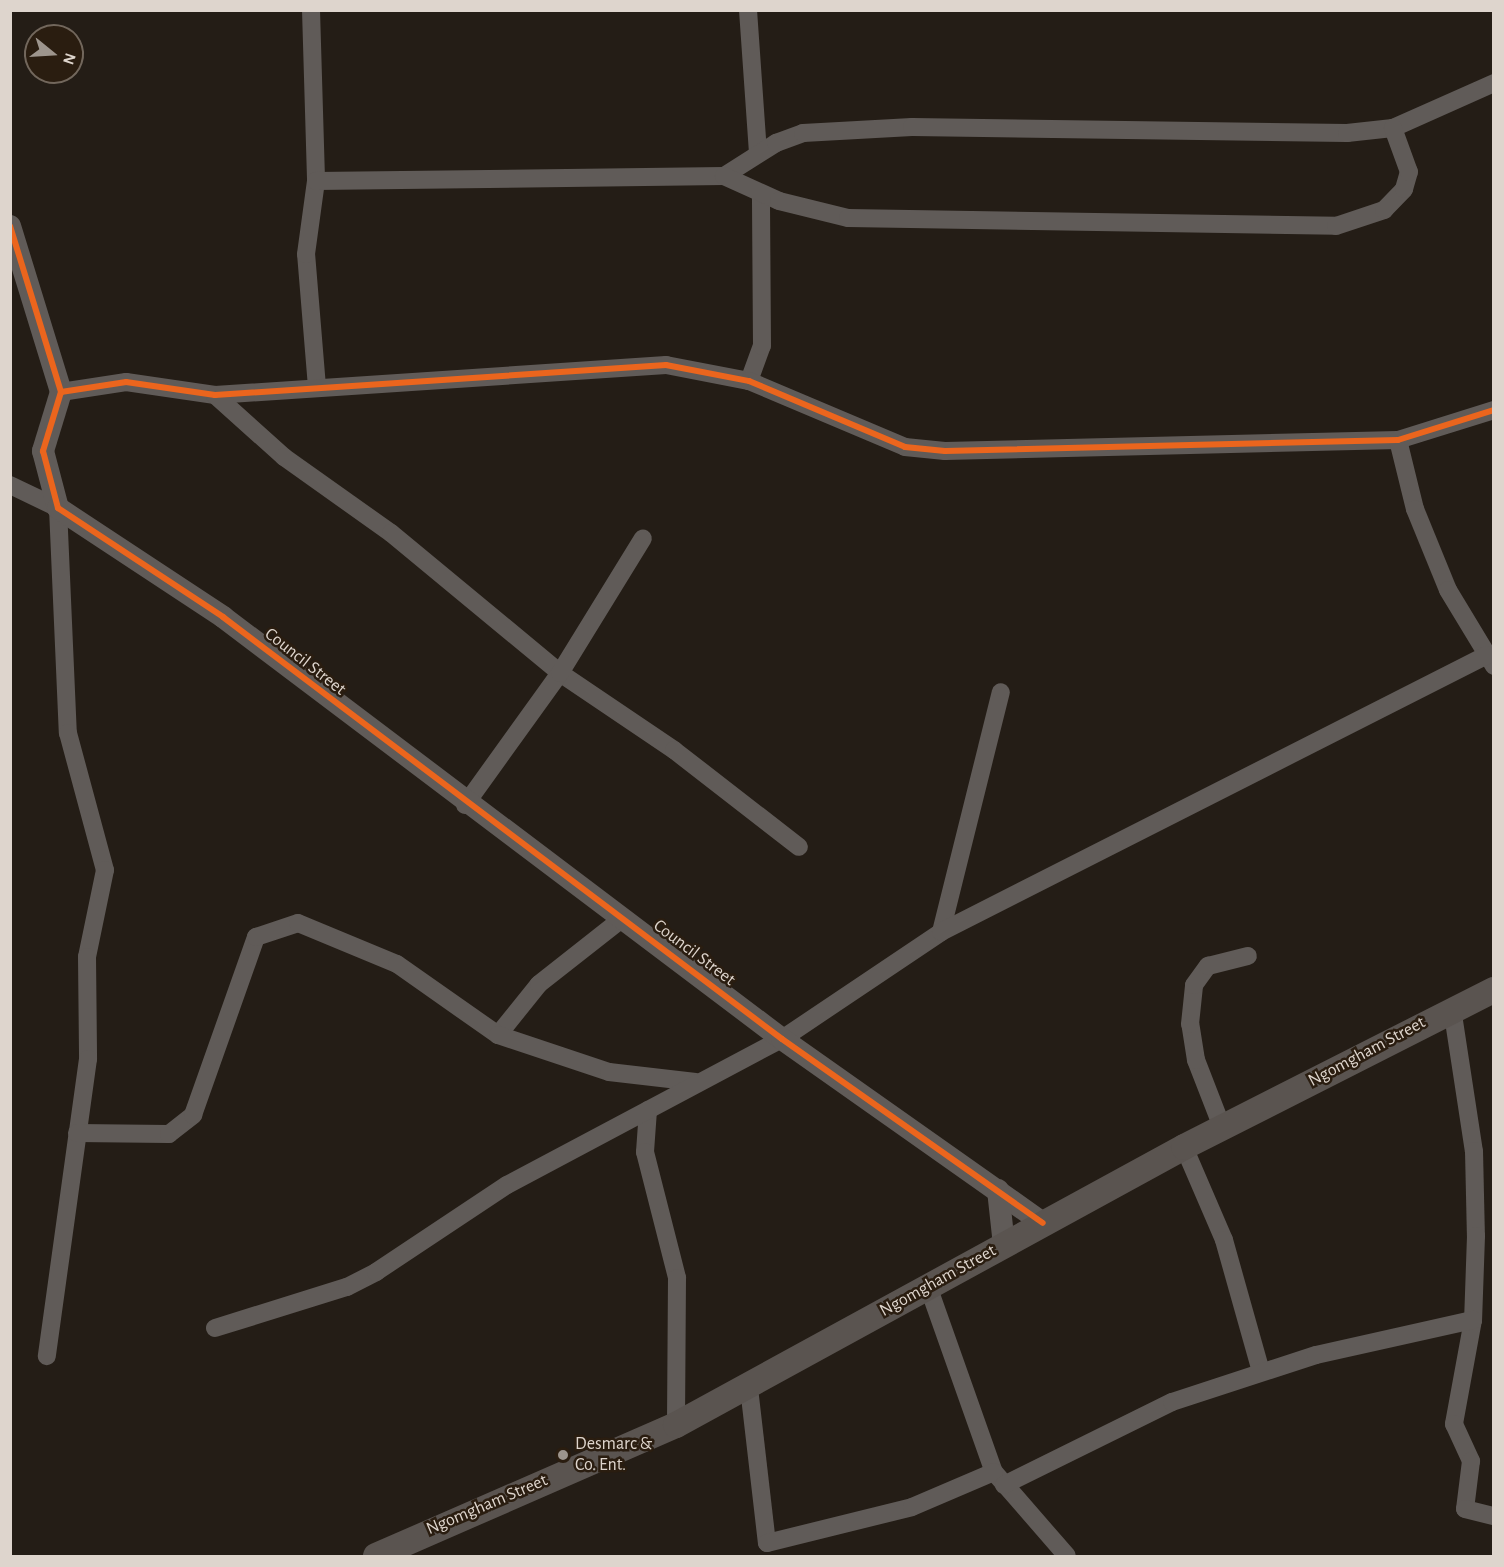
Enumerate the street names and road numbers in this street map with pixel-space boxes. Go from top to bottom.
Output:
street label: Council Street [260,624,350,700]
street label: Council Street [649,915,739,991]
street label: Ngomgham Street [1305,1012,1429,1092]
street label: Ngomgham Street [876,1240,1000,1322]
street label: Ngomgham Street [423,1470,551,1540]

